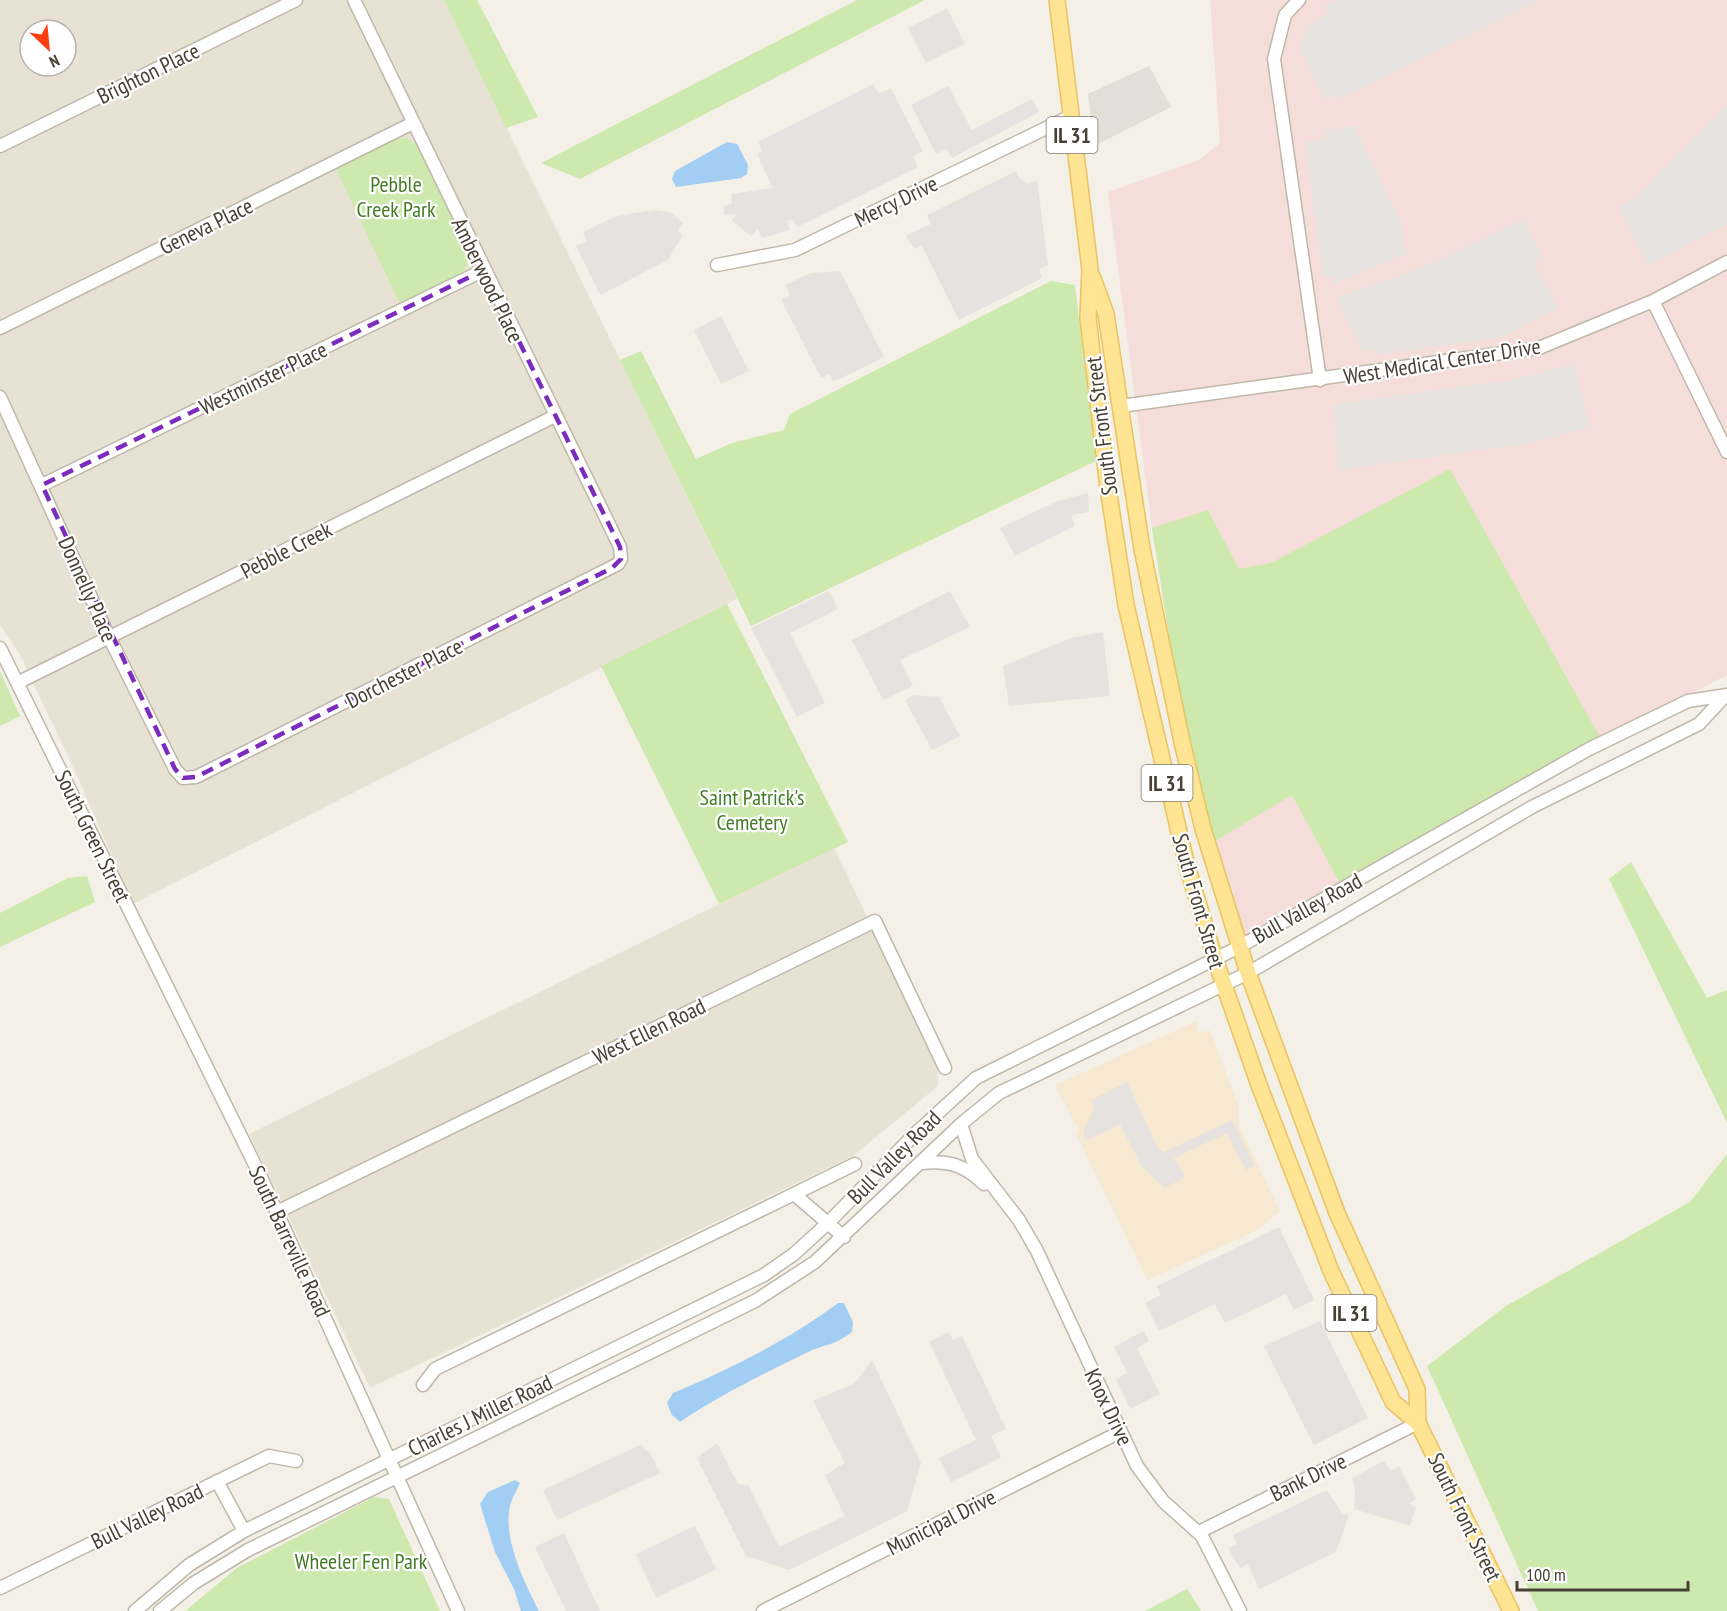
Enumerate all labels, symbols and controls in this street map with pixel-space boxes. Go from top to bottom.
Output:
north arrow [18,18,78,78]
street label: Brighton Place [92,36,204,110]
text: N [46,51,63,72]
road number: IL 31 [1046,117,1098,153]
street label: Mercy Drive [850,169,942,233]
park label: Pebble Creek Park [356,170,436,223]
street label: Geneva Place [155,191,257,261]
street label: Amberwood Place [446,213,530,347]
street label: West Medical Center Drive [1342,332,1542,390]
street label: Westminster Place [194,335,332,421]
street label: South Front Street [1079,355,1123,497]
street label: Pebble Creek [236,515,337,585]
street label: Donnelly Place [52,532,124,646]
street label: Dorchester Place [341,632,467,714]
street label: South Green Street [49,765,137,907]
road number: IL 31 [1142,765,1192,801]
park label: Saint Patrick's Cemetery [700,783,804,836]
street label: South Front Street [1166,830,1232,972]
street label: Bull Valley Road [1247,866,1367,950]
street label: West Ellen Road [588,992,710,1070]
street label: Bull Valley Road [841,1104,947,1210]
street label: South Barreville Road [243,1161,337,1321]
road number: IL 31 [1326,1295,1376,1331]
street label: Knox Drive [1078,1364,1140,1450]
street label: Charles J Miller Road [403,1368,557,1462]
street label: Bank Drive [1265,1447,1351,1507]
street label: South Front Street [1422,1448,1508,1586]
street label: Bull Valley Road [86,1477,208,1555]
street label: Municipal Drive [882,1483,1000,1561]
park label: Wheeler Fen Park [295,1547,428,1575]
scale bar [1517,1554,1688,1592]
text: 100 m [1526,1563,1566,1586]

